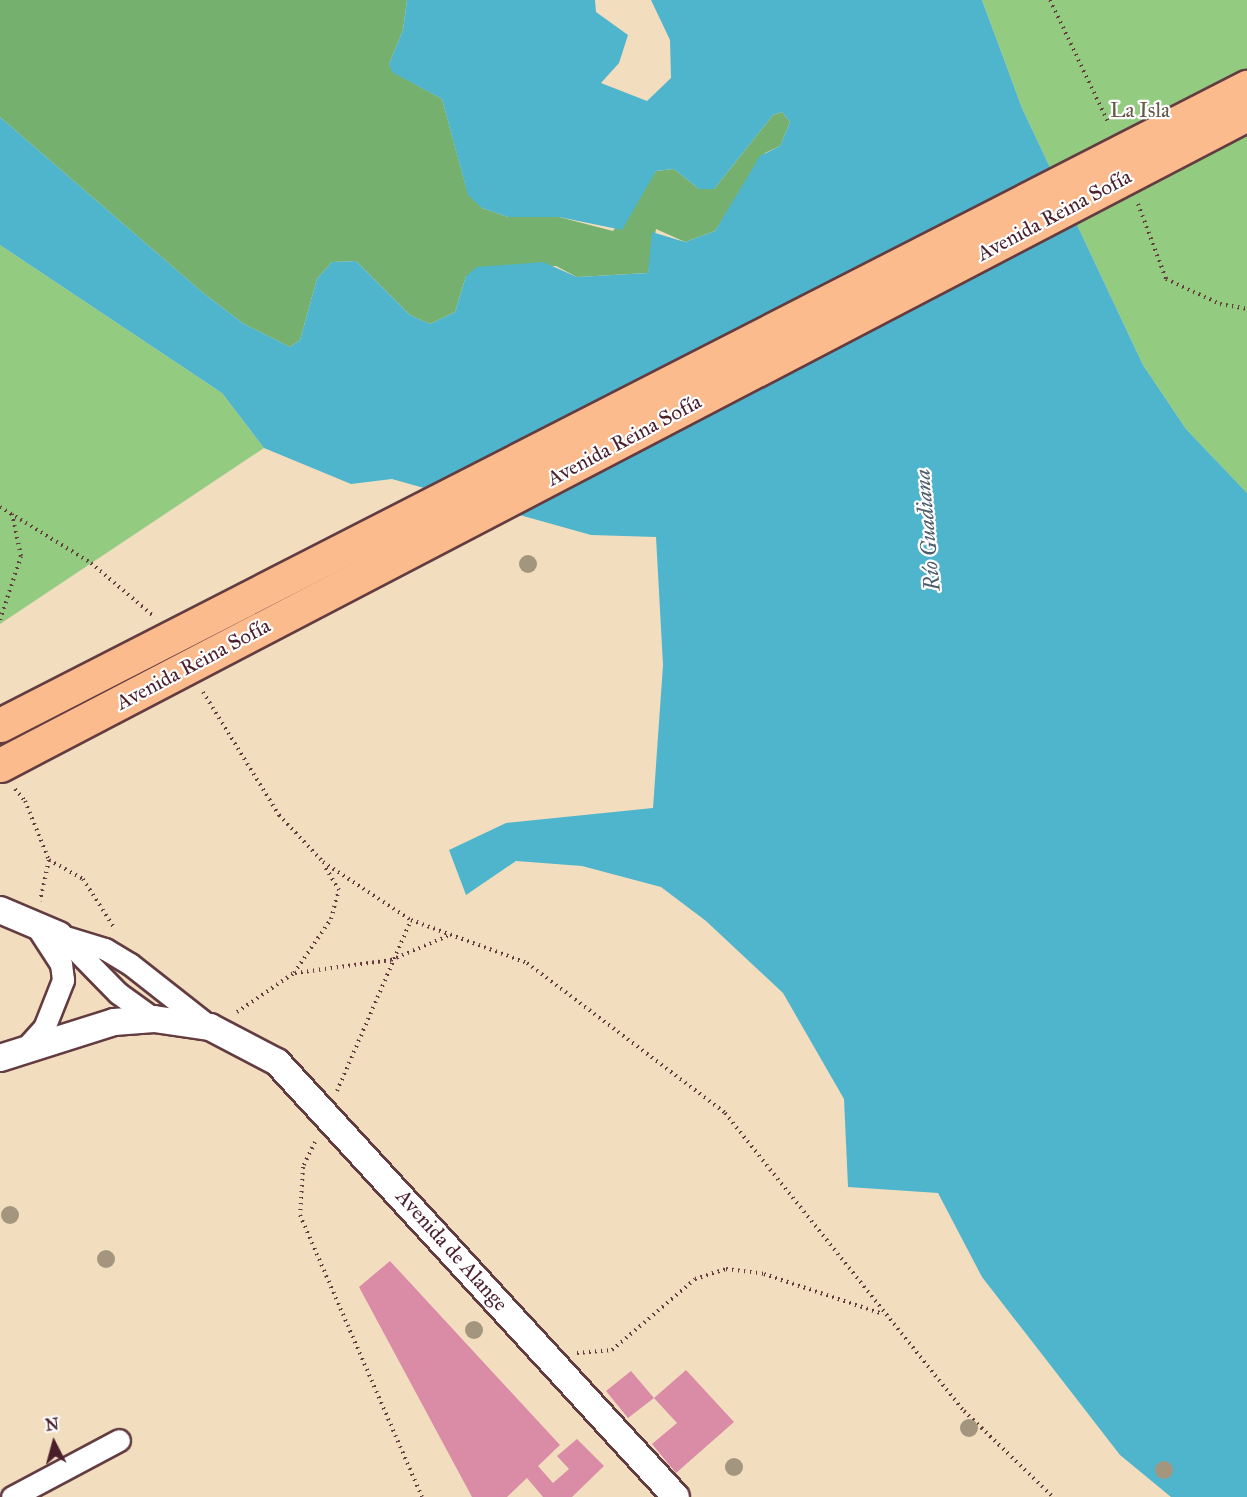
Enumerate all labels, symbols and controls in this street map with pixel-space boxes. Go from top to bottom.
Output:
park label: La Isla [1110,97,1170,123]
street label: Avenida Reina Sofía [972,164,1136,266]
street label: Avenida Reina Sofía [542,389,706,491]
water label: Río Guadiana [909,468,945,592]
street label: Avenida Reina Sofía [111,613,275,715]
street label: Avenida de Alange [391,1184,513,1316]
north arrow [24,1413,84,1473]
text: N [44,1414,60,1435]

